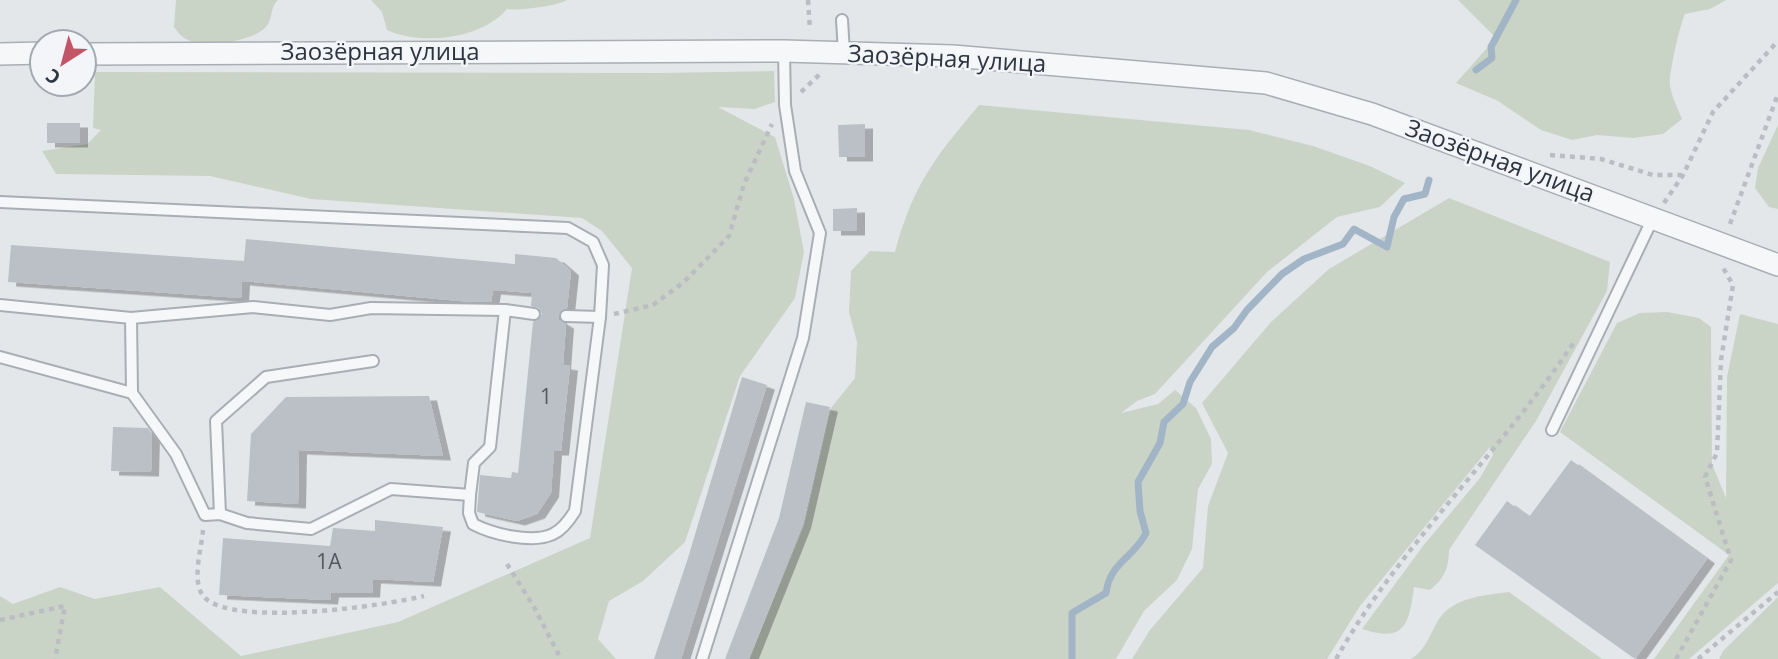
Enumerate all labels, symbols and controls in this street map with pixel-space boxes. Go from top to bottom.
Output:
north arrow [28,28,98,98]
street label: Заозёрная улица [281,34,479,67]
street label: Заозёрная улица [847,36,1047,79]
text: С [40,63,66,91]
street label: Заозёрная улица [1401,110,1600,209]
house number: 1 [540,382,552,410]
house number: 1А [316,547,342,575]

